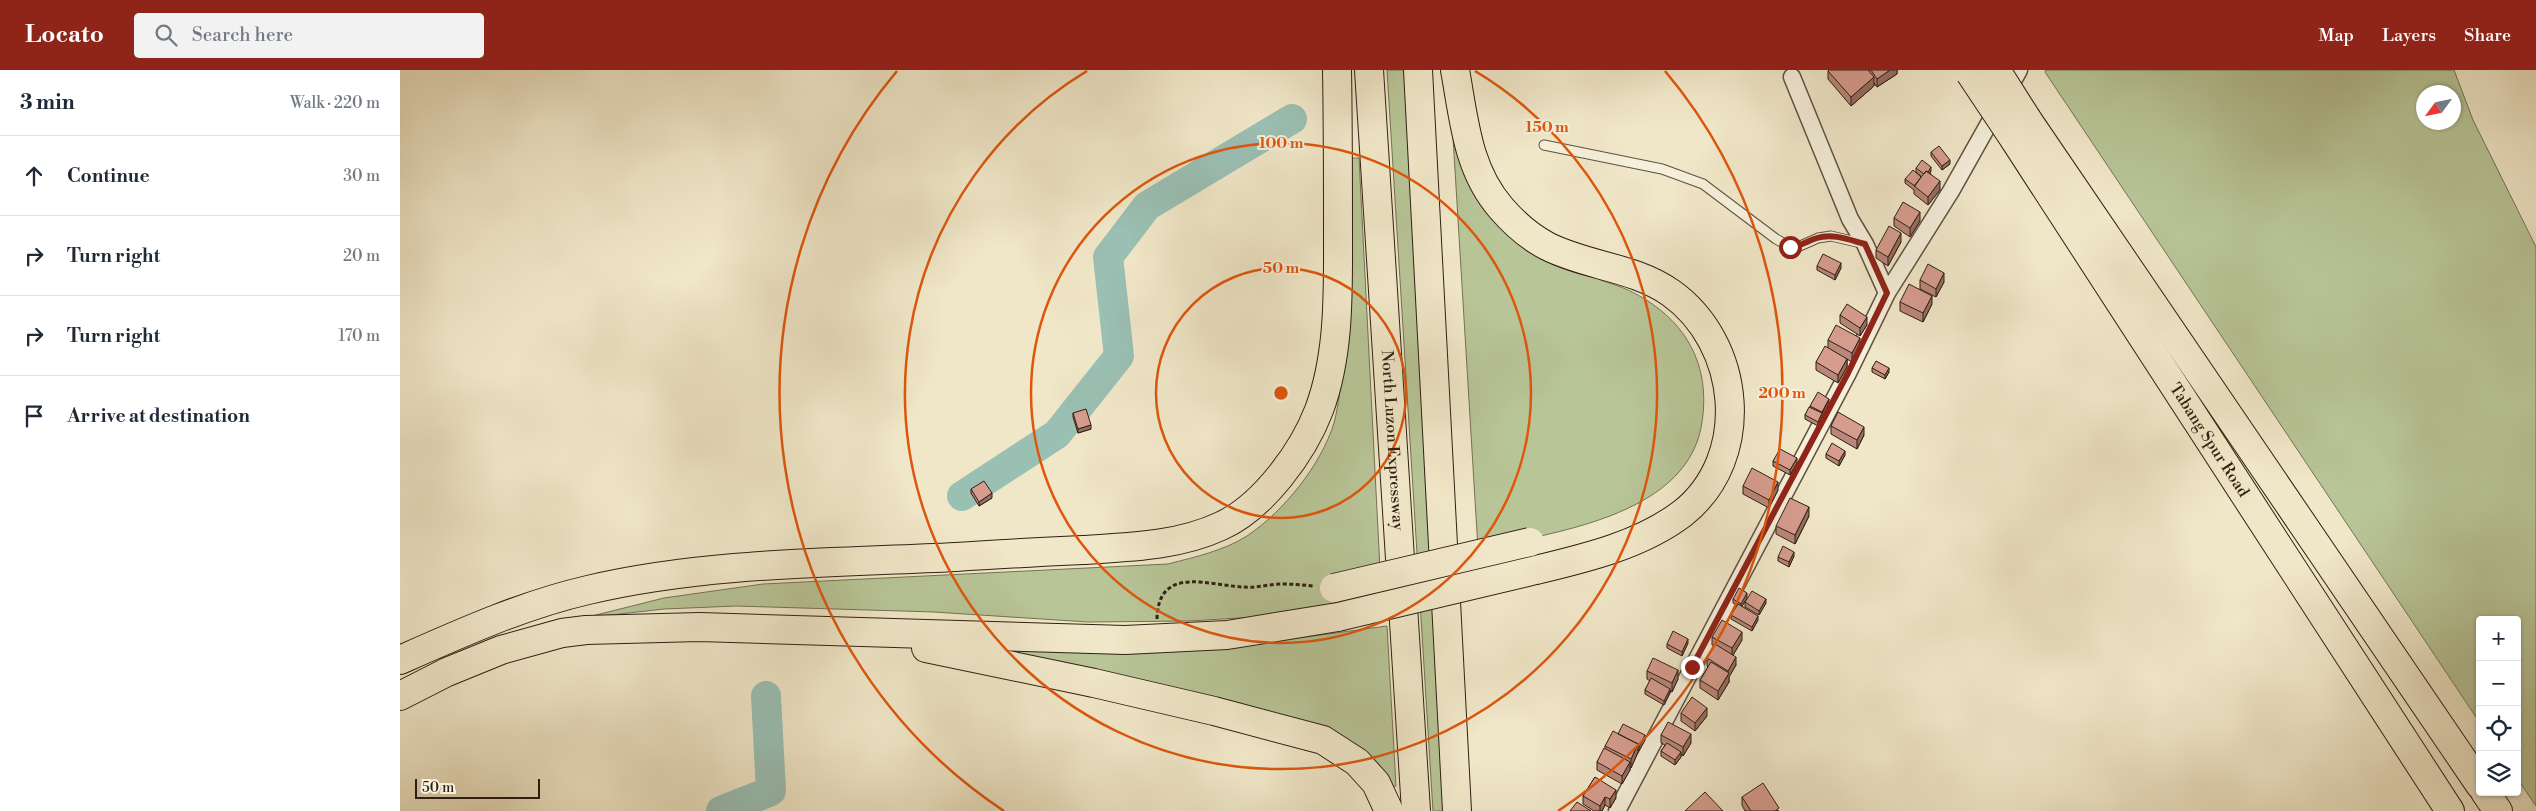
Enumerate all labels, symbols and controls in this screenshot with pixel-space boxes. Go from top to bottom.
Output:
search box [134,13,484,58]
text: Locato [25,20,104,50]
icon: search [152,21,180,49]
text: Search here [192,23,293,47]
text: Map [2319,24,2354,47]
text: Layers [2382,24,2436,47]
text: Share [2464,24,2511,47]
north arrow [2416,85,2461,130]
text: 3 min [20,90,75,116]
text: Walk · 220 m [290,93,380,113]
text: 150 m [1525,118,1569,137]
text: 100 m [1259,134,1304,153]
icon: ahead [20,162,48,190]
text: Continue [67,164,150,188]
text: 30 m [343,166,380,186]
route start [1779,236,1802,259]
icon: right [20,242,48,270]
text: Turn right [67,244,160,268]
text: 20 m [343,246,380,266]
text: 50 m [1263,259,1299,278]
icon: right [20,322,48,350]
text: Turn right [67,324,160,348]
text: 170 m [338,326,380,346]
street label: North Luzon Expressway [1377,350,1408,531]
street label: Tabang Spur Road [2165,379,2254,501]
centre of rings [1272,384,1290,402]
text: 200 m [1758,384,1806,403]
icon: arrive [20,402,48,430]
text: Arrive at destination [67,404,250,428]
map controls [2476,616,2521,796]
button: + [2476,616,2521,661]
route end [1681,656,1704,679]
button: − [2476,661,2521,706]
button: locate [2476,706,2521,751]
button: layers [2476,751,2521,796]
scale bar [415,776,540,799]
text: 50 m [422,779,454,797]

